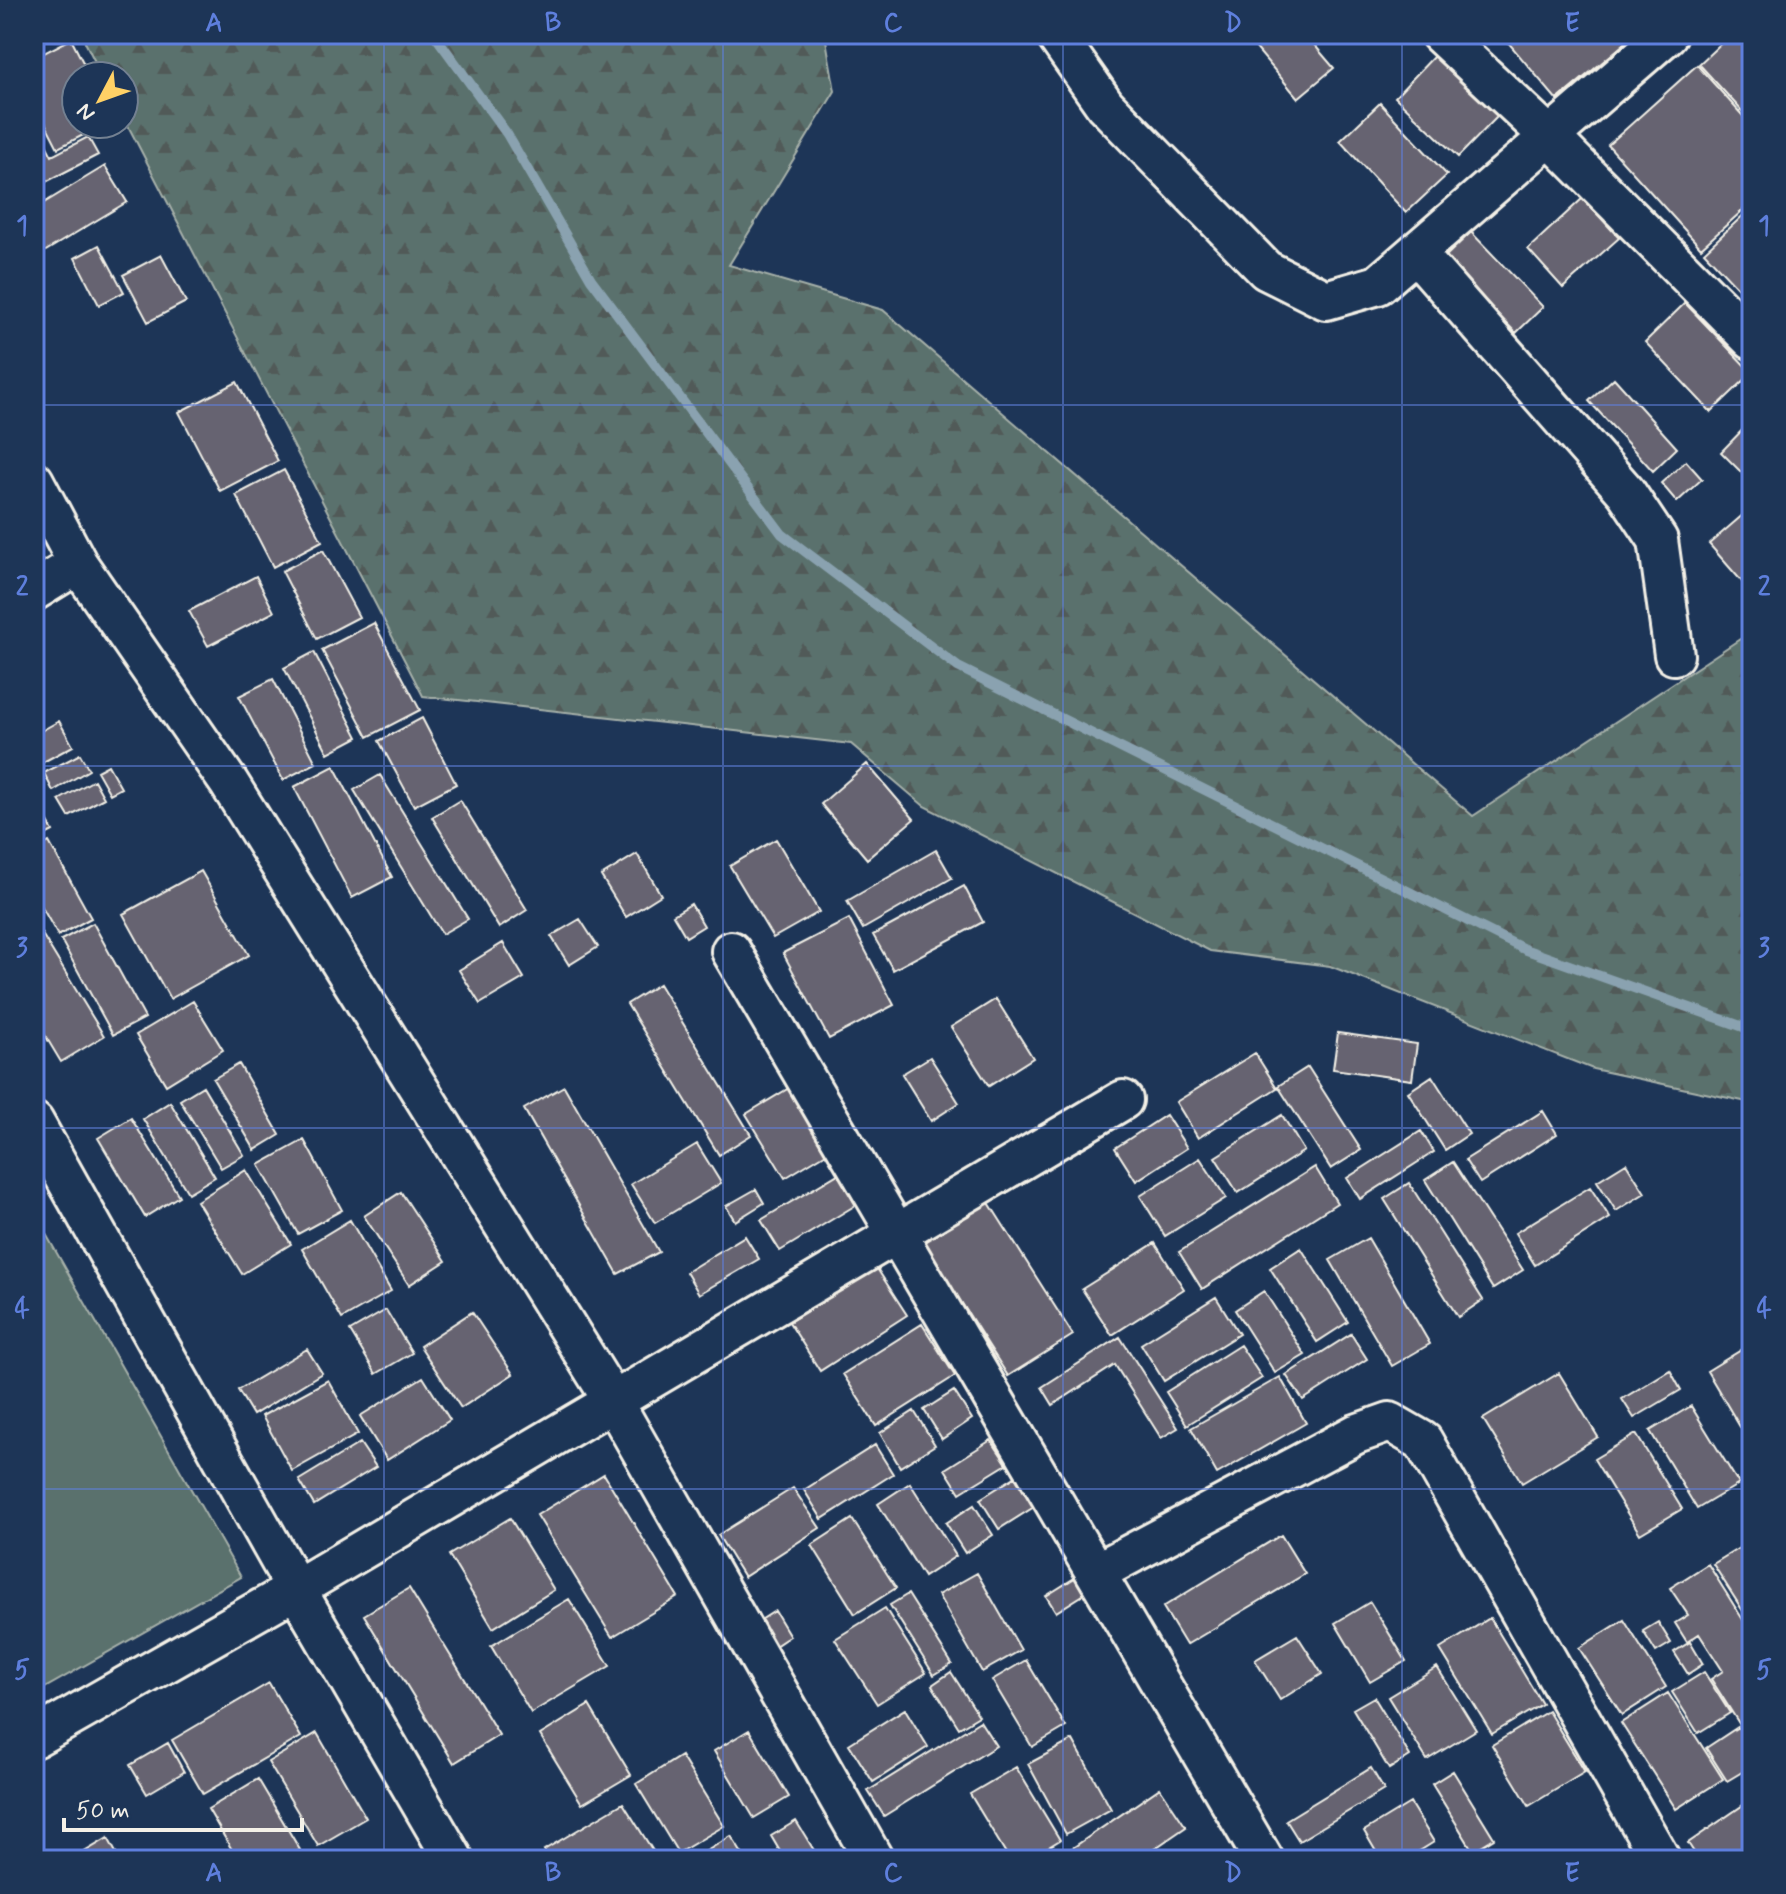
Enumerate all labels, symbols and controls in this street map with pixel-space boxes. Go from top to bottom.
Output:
text: A [205,7,223,41]
text: B [545,7,561,41]
text: C [884,7,903,41]
text: D [1224,7,1242,41]
text: E [1564,7,1580,41]
north arrow [60,60,140,140]
text: N [71,97,102,127]
text: 1 [16,210,28,244]
text: 1 [1758,210,1770,244]
text: 2 [16,571,29,605]
text: 2 [1758,571,1771,605]
text: 3 [16,932,28,966]
text: 3 [1758,932,1770,966]
text: 4 [14,1293,30,1327]
text: 4 [1756,1293,1772,1327]
text: 5 [14,1654,30,1688]
text: 5 [1756,1654,1772,1688]
scale bar [64,1782,302,1832]
text: 50 m [76,1796,130,1827]
text: A [205,1857,223,1891]
text: B [545,1857,561,1891]
text: C [884,1857,903,1891]
text: D [1224,1857,1242,1891]
text: E [1564,1857,1580,1891]

